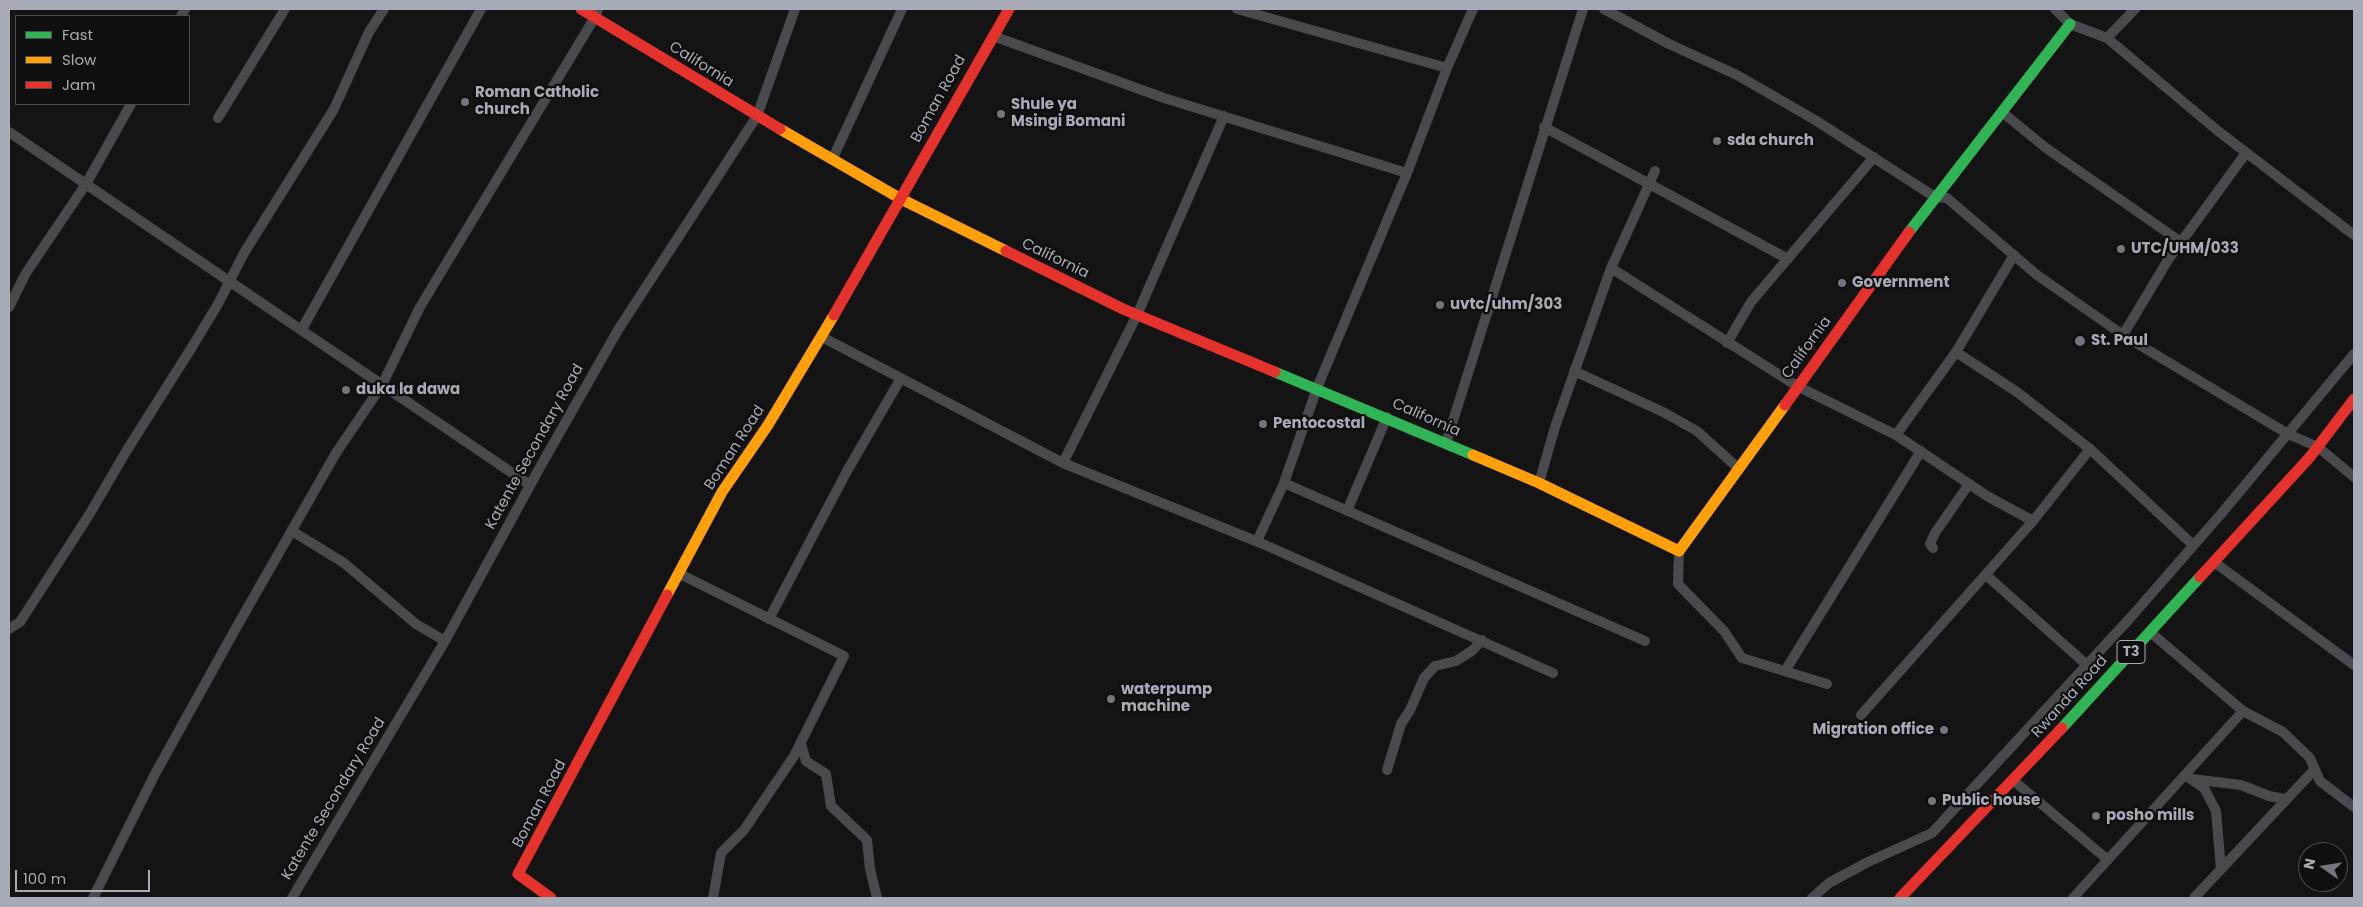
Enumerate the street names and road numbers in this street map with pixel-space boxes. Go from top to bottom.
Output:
street label: California [665,38,737,92]
street label: Boman Road [908,52,970,146]
street label: California [1018,235,1092,283]
street label: California [1778,313,1836,383]
street label: Katente Secondary Road [482,361,588,533]
street label: California [1389,395,1463,441]
street label: Boman Road [701,402,769,494]
road number: T3 [2117,640,2145,664]
street label: Rwanda Road [2028,652,2112,742]
street label: Katente Secondary Road [278,715,390,883]
street label: Boman Road [509,757,571,851]

